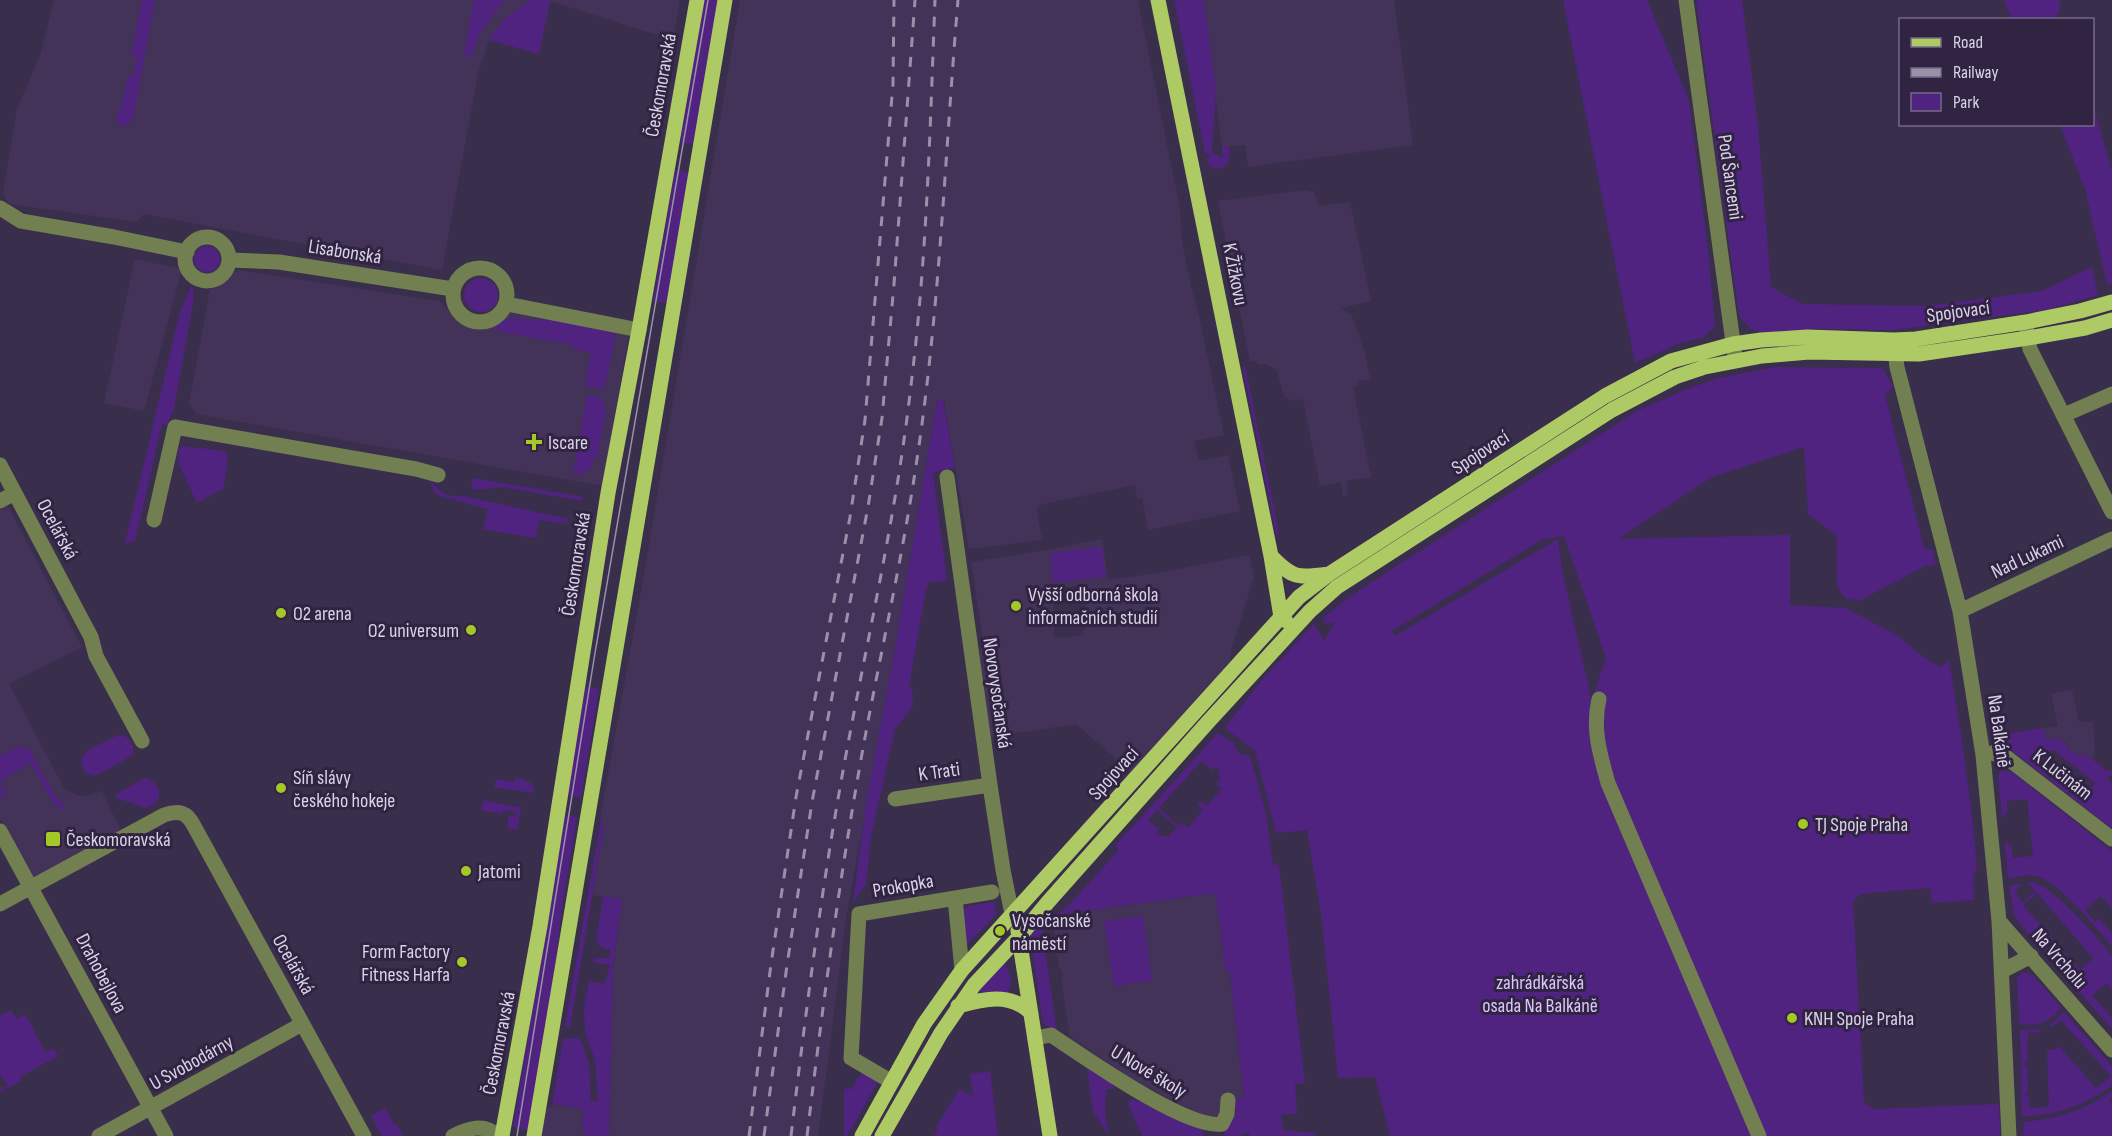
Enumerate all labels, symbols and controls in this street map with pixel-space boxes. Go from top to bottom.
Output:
legend [1899,18,2094,126]
street label: Českomoravská [640,32,682,139]
text: Road [1953,32,1983,53]
text: Railway [1953,62,1998,83]
text: Park [1953,92,1979,113]
street label: Pod Šancemi [1712,133,1748,221]
street label: Lisabonská [307,234,383,270]
street label: K Žižkovu [1217,241,1253,307]
street label: Spojovací [1925,296,1992,328]
street label: Spojovací [1447,425,1514,480]
place label: Iscare [548,431,588,455]
marker: Iscare [525,433,543,451]
street label: Ocelářská [31,495,83,564]
street label: Českomoravská [556,511,596,618]
street label: Nad Lukami [1987,530,2067,584]
place label: Vyšší odborná škola informačních studií [1028,583,1158,630]
marker: Vyšší odborná škola informačních studií [1009,599,1023,613]
place label: O2 arena [293,602,352,626]
marker: O2 arena [274,606,288,620]
place label: O2 universum [368,619,459,643]
marker: O2 universum [464,623,478,637]
street label: Novovysočanská [977,636,1017,750]
street label: Na Balkáně [1982,693,2016,769]
street label: Spojovací [1084,742,1144,805]
street label: K Lučinám [2028,744,2097,805]
street label: K Trati [917,757,962,787]
place label: Síň slávy českého hokeje [293,766,395,813]
marker: Síň slávy českého hokeje [274,781,288,795]
place label: TJ Spoje Praha [1815,813,1908,837]
marker: TJ Spoje Praha [1796,817,1810,831]
place label: Českomoravská [66,828,171,852]
marker: Českomoravská [44,830,62,848]
place label: Jatomi [477,860,521,884]
marker: Jatomi [459,864,473,878]
street label: Prokopka [871,869,935,903]
place label: Vysočanské náměstí [1012,909,1091,956]
marker: Vysočanské náměstí [993,924,1007,938]
street label: Na Vrcholu [2027,924,2092,994]
street label: Drahobejlova [70,930,132,1017]
street label: Ocelářská [267,930,319,999]
place label: Form Factory Fitness Harfa [361,940,450,987]
marker: Form Factory Fitness Harfa [455,955,469,969]
park label: zahrádkářská osada Na Balkáně [1482,971,1598,1018]
street label: Českomoravská [477,989,521,1097]
place label: KNH Spoje Praha [1804,1007,1914,1031]
marker: KNH Spoje Praha [1785,1011,1799,1025]
street label: U Svobodárny [145,1030,238,1096]
street label: U Nové školy [1106,1040,1191,1104]

